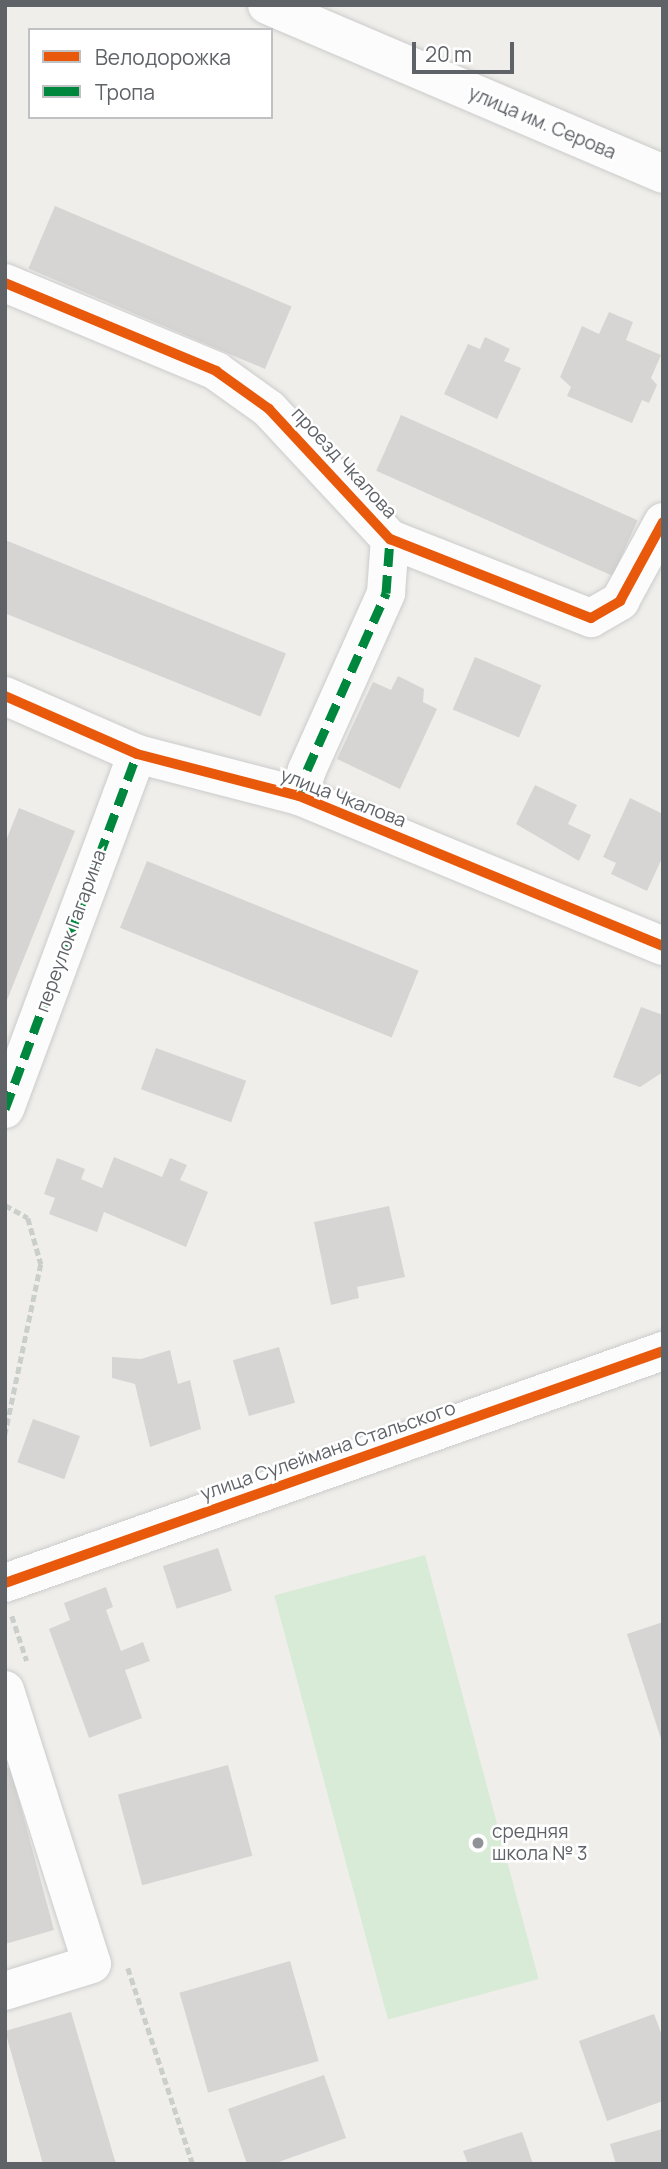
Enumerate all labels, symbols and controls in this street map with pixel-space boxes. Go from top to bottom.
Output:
legend [28,28,273,119]
scale bar [416,28,518,72]
text: 20 m [425,40,472,68]
text: Велодорожка [95,43,231,71]
text: Тропа [95,78,155,106]
street label: улица им. Серова [465,82,619,164]
street label: проезд Чкалова [287,403,401,523]
street label: улица Чкалова [277,764,409,832]
street label: переулок Гагарина [31,847,111,1015]
street label: улица Сулеймана Стальского [197,1397,459,1505]
place label: средняя школа № 3 [492,1821,588,1865]
marker: средняя школа № 3 [470,1835,486,1851]

